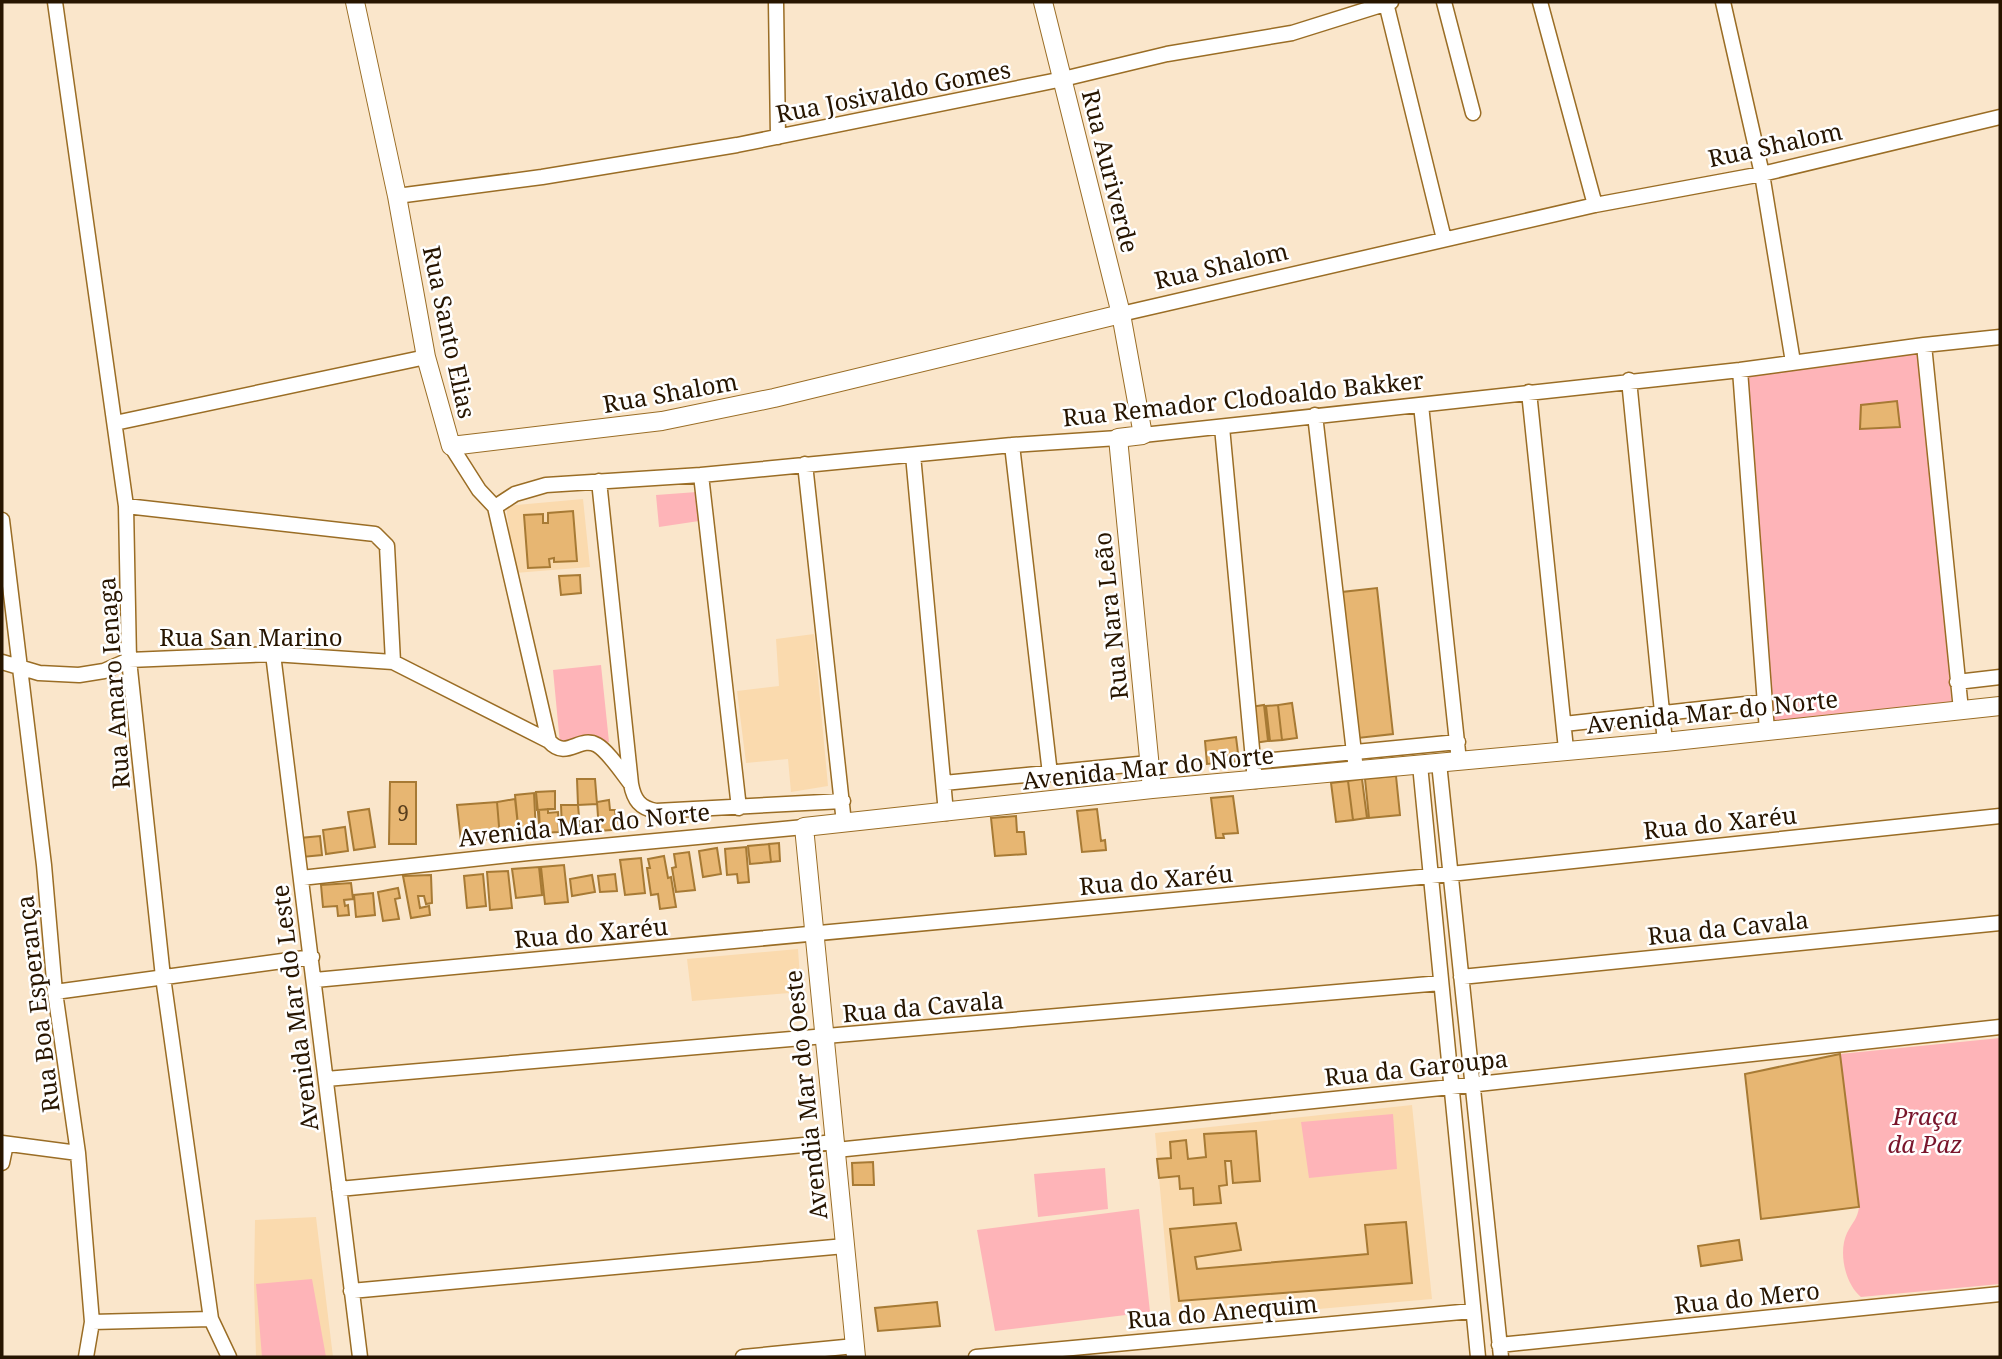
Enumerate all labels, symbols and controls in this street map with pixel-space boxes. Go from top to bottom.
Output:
street label: Rua Josivaldo Gomes [773,52,1013,130]
street label: Rua Auriverde [1075,86,1147,256]
street label: Rua Shalom [1705,114,1846,174]
street label: Rua Shalom [1151,233,1292,296]
street label: Rua Santo Elias [416,243,484,421]
street label: Rua Remador Clodoaldo Bakker [1061,363,1425,433]
street label: Rua Shalom [600,364,740,420]
street label: Rua Nara Leão [1085,531,1135,701]
street label: Rua Amaro Ienaga [89,576,137,790]
street label: Rua San Marino [159,620,343,653]
street label: Avenida Mar do Norte [1584,681,1840,741]
street label: Avenida Mar do Norte [1020,737,1276,797]
street label: Avenida Mar do Norte [456,794,712,854]
street label: Rua do Xaréu [1642,798,1798,846]
house number: 9 [397,799,409,827]
street label: Rua do Xaréu [1078,856,1234,902]
street label: Avenida Mar do Leste [263,883,325,1133]
street label: Rua Boa Esperança [7,894,67,1114]
street label: Rua da Cavala [1646,902,1810,952]
street label: Rua do Xaréu [513,909,669,955]
street label: Avendia Mar do Oeste [775,968,835,1222]
street label: Rua da Cavala [841,983,1005,1029]
street label: Rua da Garoupa [1323,1041,1509,1093]
park label: Praça da Paz [1887,1099,1963,1160]
street label: Rua do Mero [1673,1273,1821,1321]
street label: Rua do Anequim [1125,1286,1319,1336]

